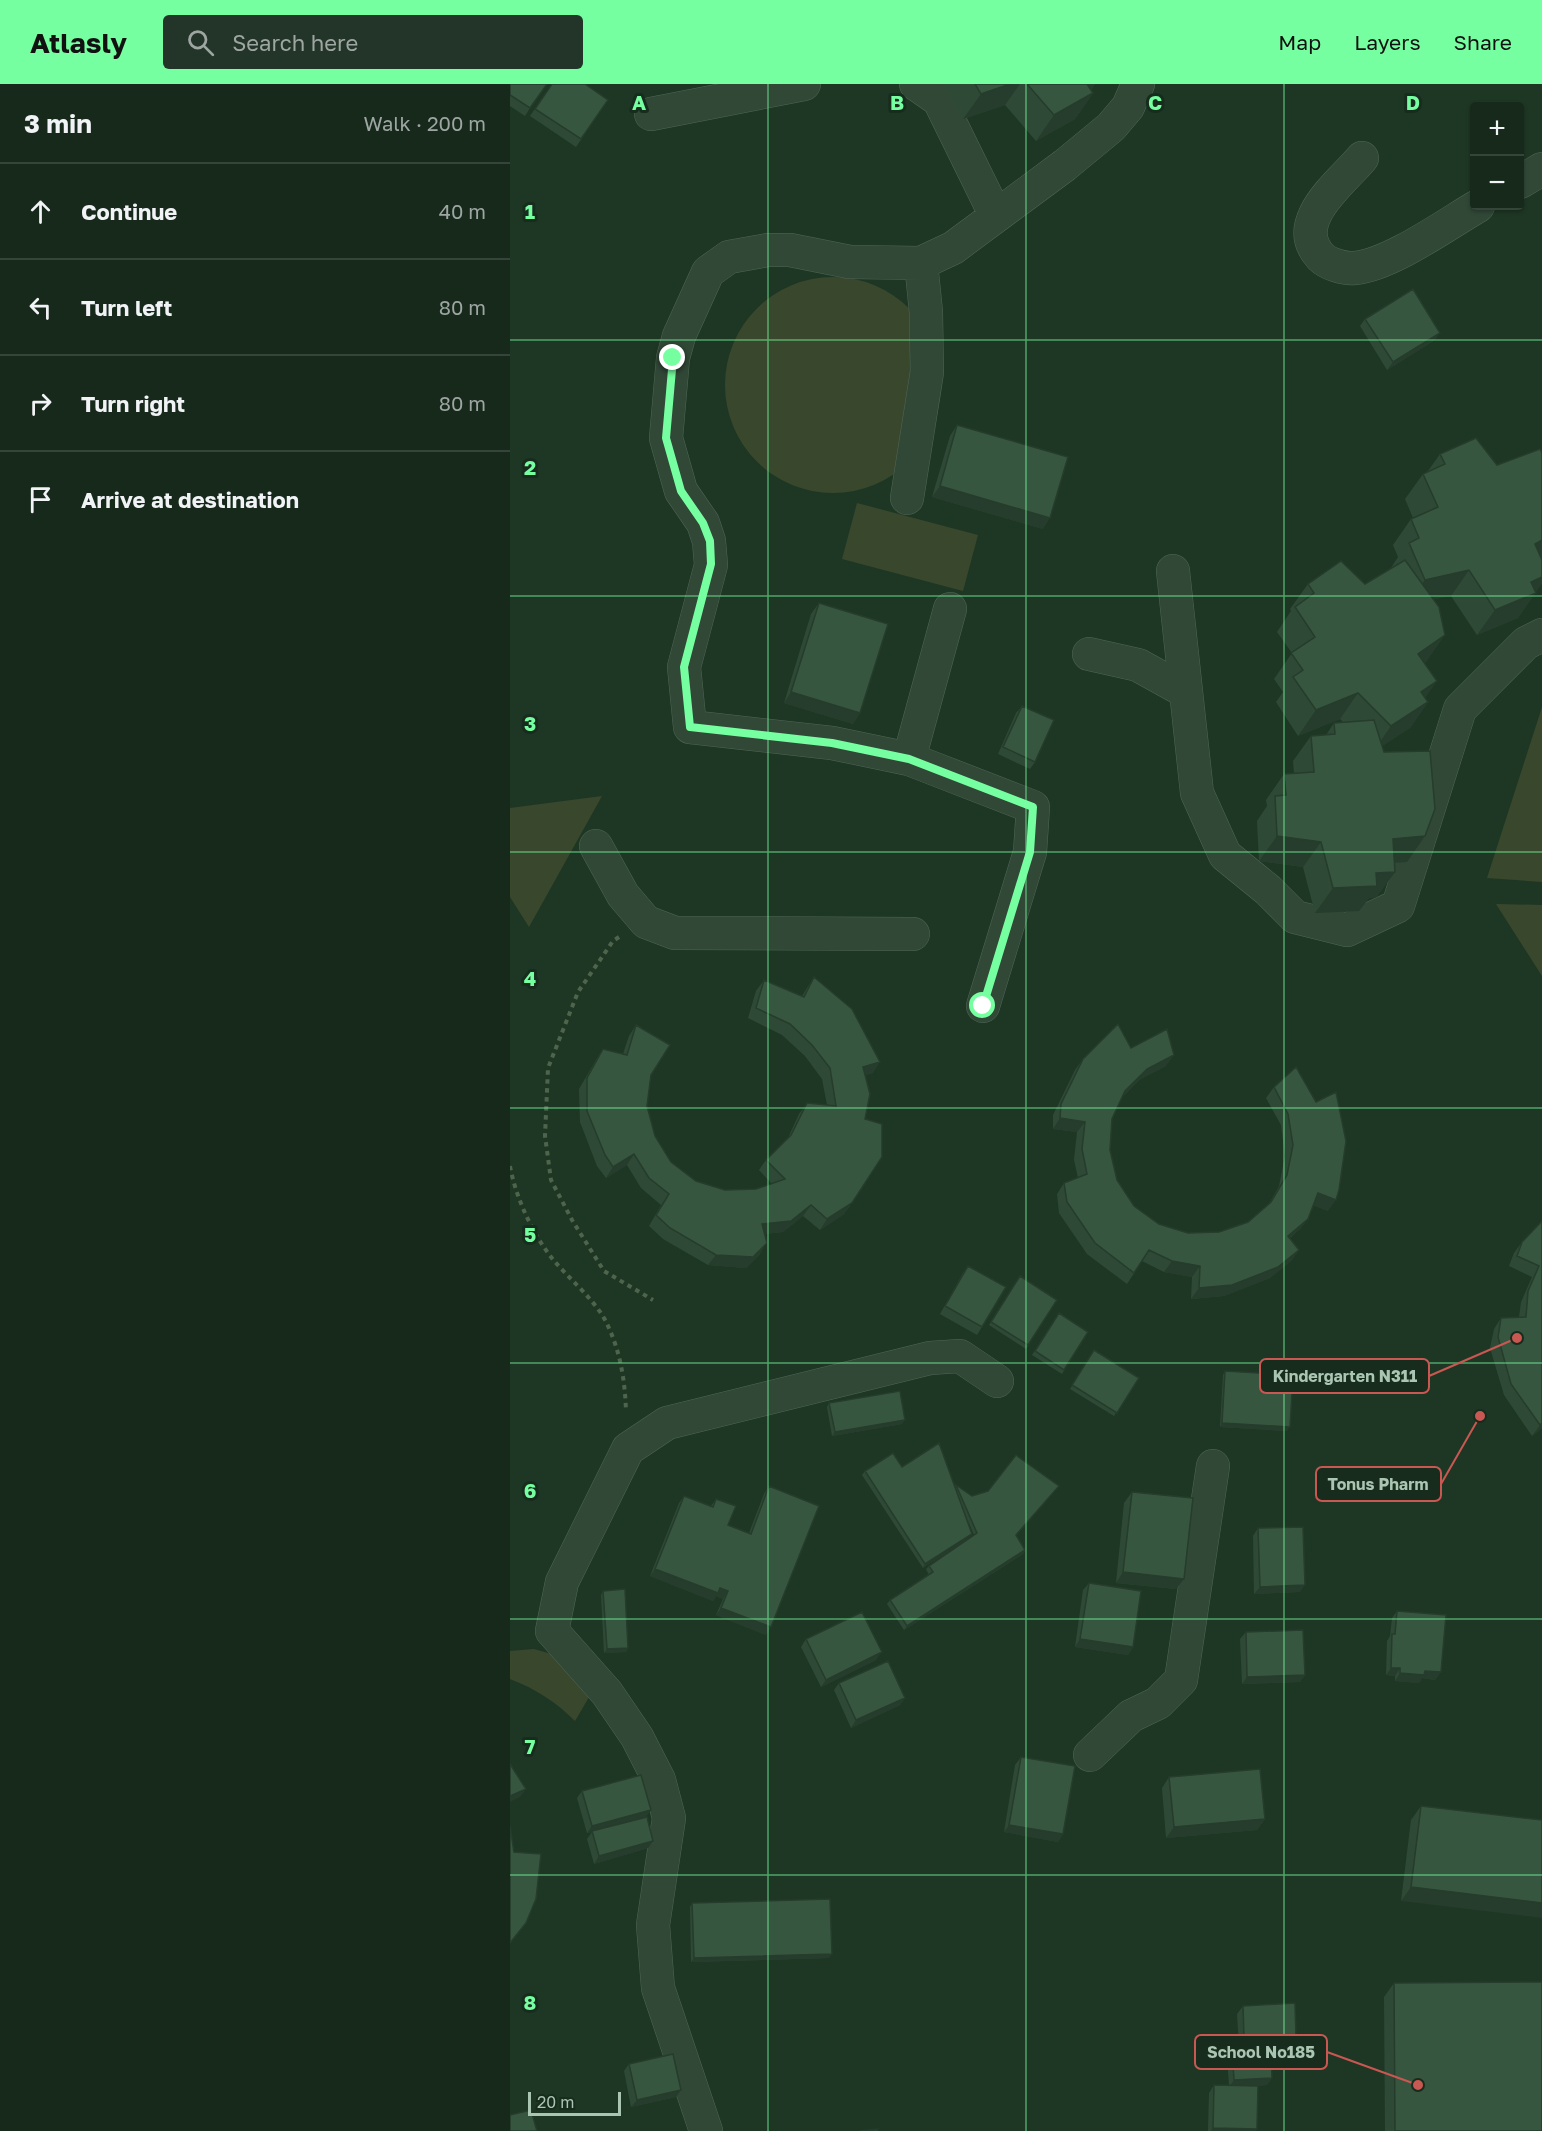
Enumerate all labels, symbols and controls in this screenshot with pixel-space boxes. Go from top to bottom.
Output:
search box [163,15,583,69]
text: Atlasly [30,26,127,59]
icon: search [184,26,217,59]
text: Search here [232,29,358,56]
text: Map [1278,29,1321,55]
text: Layers [1354,29,1421,55]
text: Share [1454,29,1512,55]
text: A [632,90,646,114]
text: B [890,90,904,114]
text: C [1148,90,1162,114]
text: D [1406,90,1420,114]
map controls [1470,102,1524,210]
button: + [1470,102,1524,156]
text: 3 min [24,108,92,139]
text: Walk · 200 m [364,111,486,135]
button: − [1470,156,1524,210]
icon: ahead [24,195,57,228]
text: Continue [81,198,177,225]
text: 40 m [439,199,486,223]
text: 1 [525,199,535,223]
icon: left [24,291,57,324]
text: Turn left [81,294,172,321]
text: 80 m [439,295,486,319]
route end [659,344,685,370]
icon: right [24,387,57,420]
text: Turn right [81,390,185,417]
text: 80 m [439,391,486,415]
text: 2 [524,455,536,479]
icon: arrive [24,483,57,516]
text: Arrive at destination [81,486,299,513]
text: 3 [524,711,536,735]
text: 4 [524,966,536,990]
route start [969,992,995,1018]
text: 5 [524,1222,536,1246]
callout: Kindergarten N311 [1260,1359,1429,1393]
text: Kindergarten N311 [1273,1366,1417,1386]
callout: Tonus Pharm [1316,1467,1441,1501]
text: Tonus Pharm [1328,1474,1428,1494]
text: 6 [524,1478,536,1502]
text: 7 [525,1734,536,1758]
text: 8 [524,1990,536,2014]
callout: School No185 [1195,2035,1327,2069]
text: School No185 [1207,2042,1315,2062]
scale bar [528,2089,621,2116]
text: 20 m [537,2092,574,2112]

